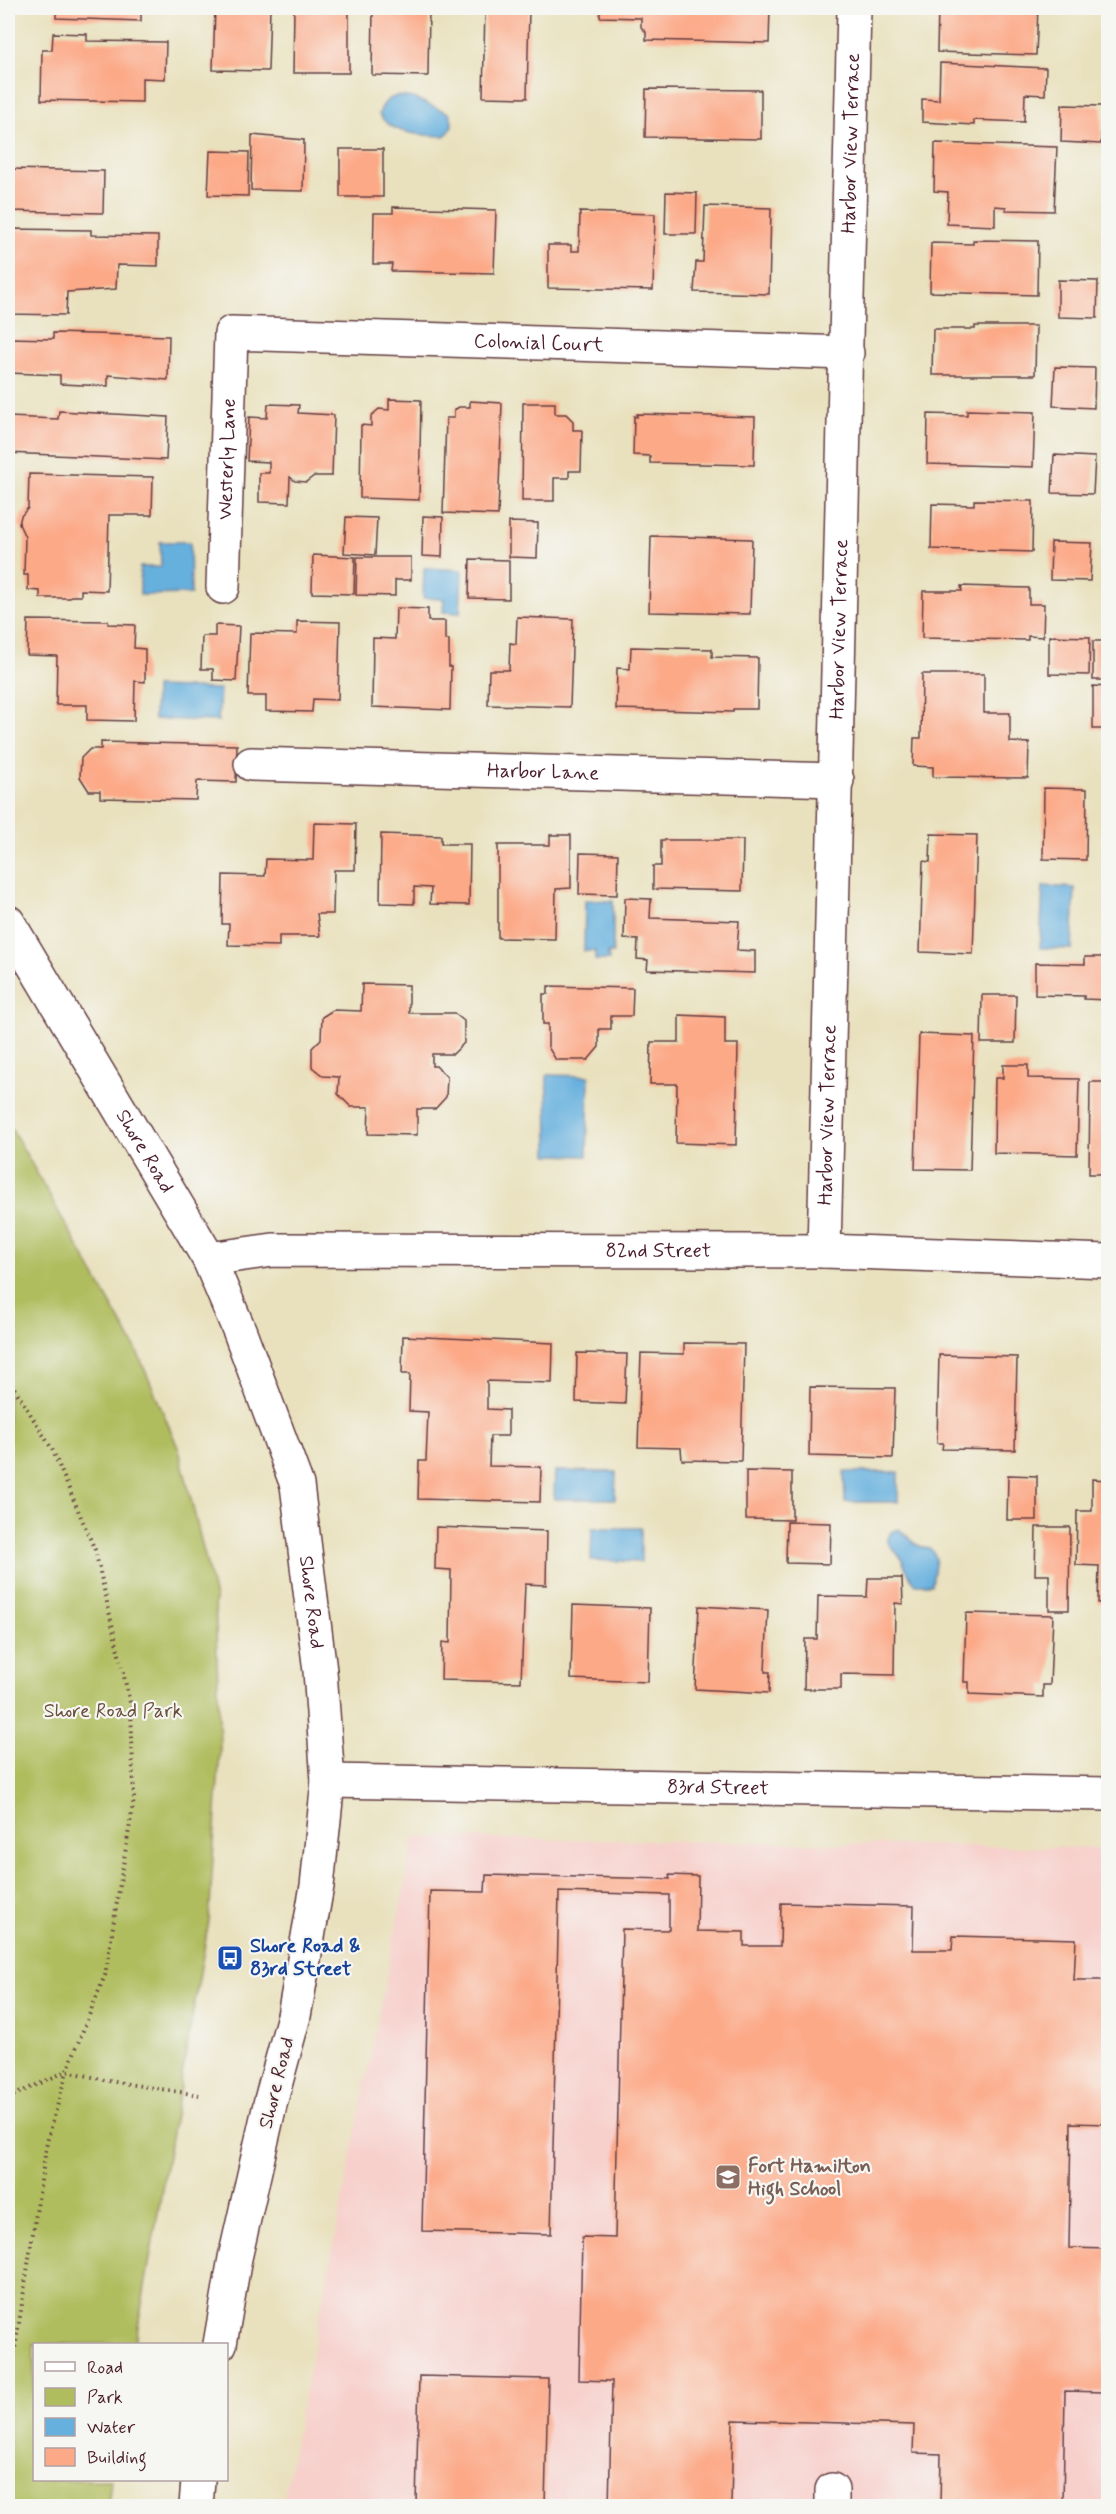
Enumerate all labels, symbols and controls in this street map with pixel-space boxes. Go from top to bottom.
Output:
street label: Harbor View Terrace [835,53,866,234]
street label: Colonial Court [473,327,604,359]
street label: Westerly Lane [212,398,242,520]
street label: Harbor View Terrace [823,538,855,720]
street label: Harbor Lane [486,757,600,787]
street label: Harbor View Terrace [812,1024,843,1206]
street label: Shore Road [109,1104,180,1198]
street label: 82nd Street [605,1237,711,1264]
street label: Shore Road [292,1554,331,1650]
park label: Shore Road Park [44,1698,182,1725]
street label: 83rd Street [667,1773,769,1802]
place label: Shore Road & 83rd Street [250,1933,361,1983]
bus stop icon: Shore Road & 83rd Street [215,1943,245,1973]
street label: Shore Road [253,2034,301,2132]
place label: Fort Hamilton High School [748,2153,871,2205]
school or university icon: Fort Hamilton High School [713,2162,743,2192]
legend [33,2343,228,2481]
text: Road [87,2356,123,2380]
text: Park [87,2386,123,2410]
text: Water [87,2416,136,2440]
text: Building [87,2446,147,2472]

